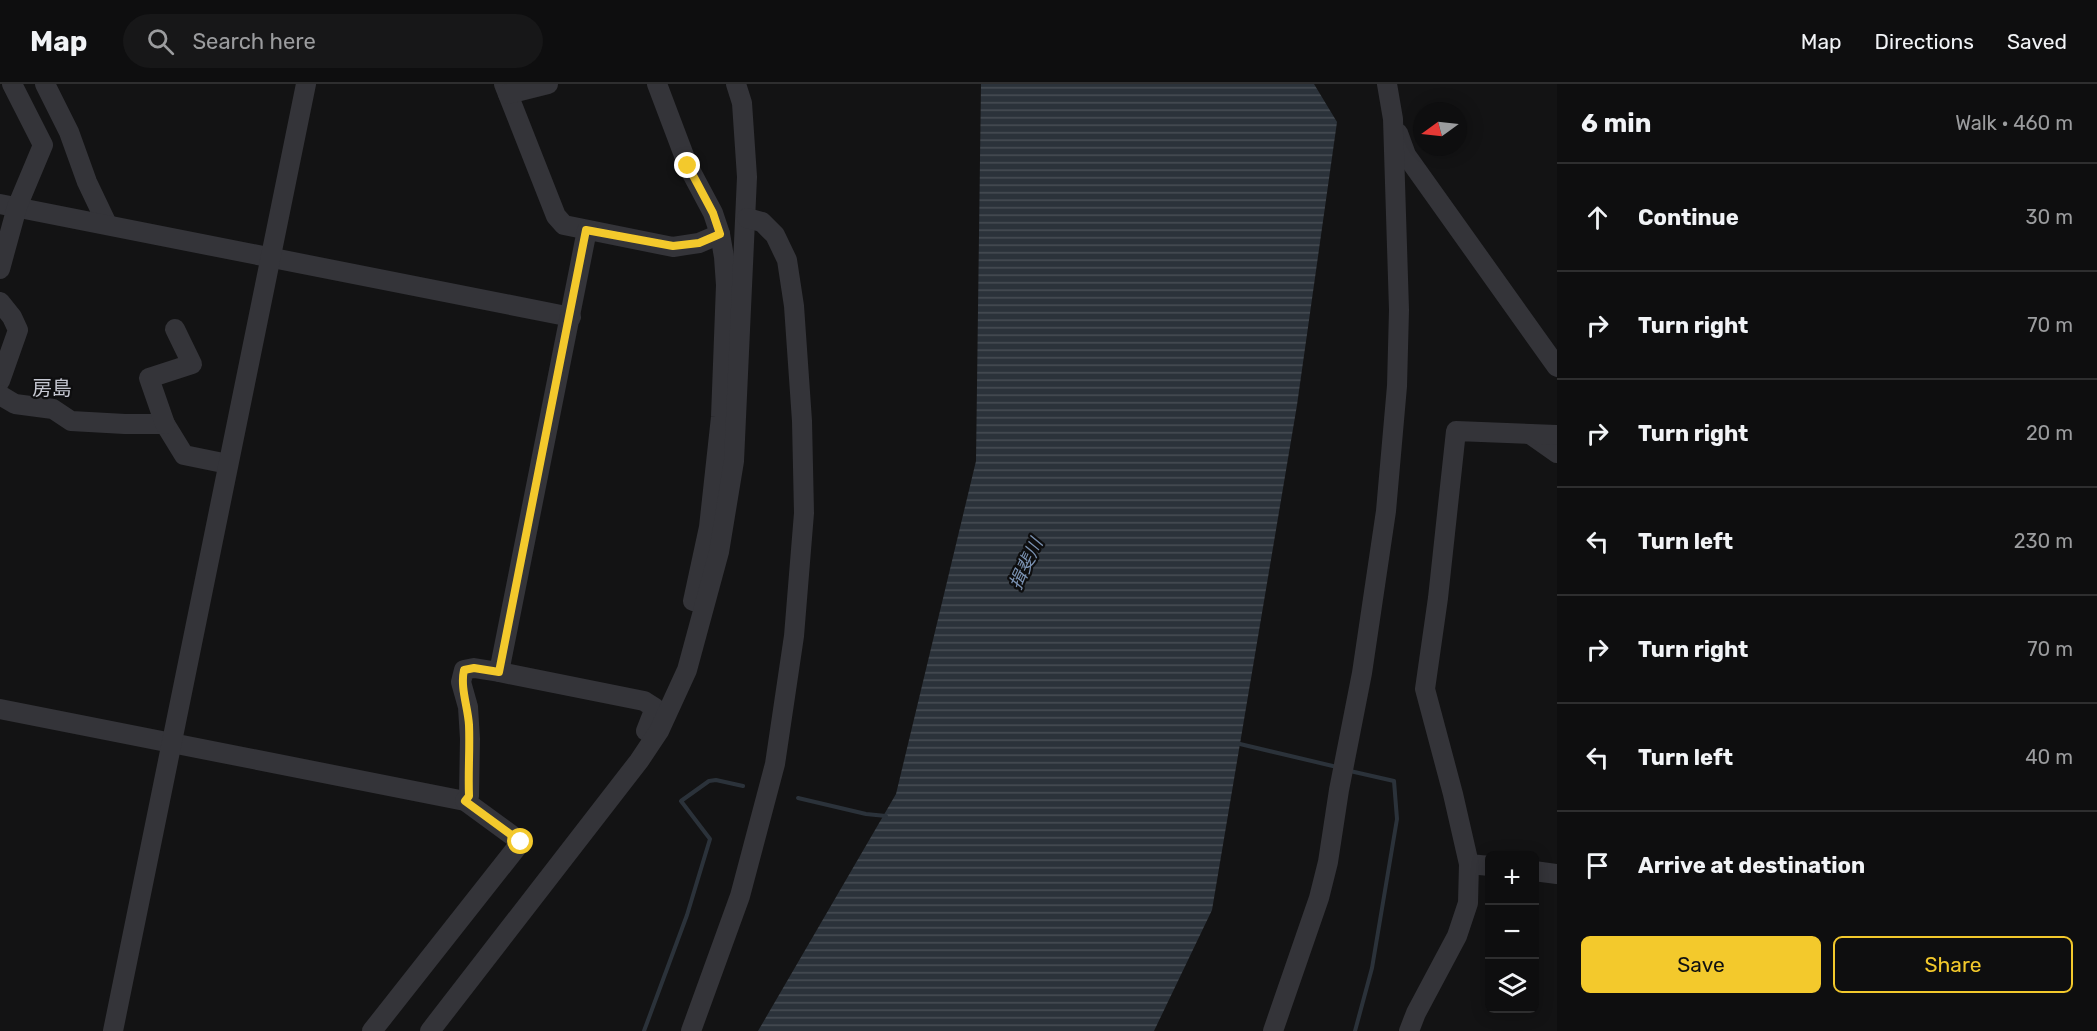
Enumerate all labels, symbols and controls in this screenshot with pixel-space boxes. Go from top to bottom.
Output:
search box [123,14,543,68]
text: Map [30,25,87,58]
icon: search [144,25,177,58]
text: Search here [192,28,316,55]
text: Map [1801,29,1842,54]
text: Directions [1875,29,1974,54]
text: Saved [2007,29,2067,54]
north arrow [1413,102,1467,156]
text: 6 min [1581,108,1651,139]
text: Walk · 460 m [1955,111,2073,135]
route end [674,152,700,178]
icon: ahead [1581,201,1614,234]
text: Continue [1638,204,1739,231]
text: 30 m [2026,205,2073,229]
icon: right [1581,309,1614,342]
text: Turn right [1638,312,1748,339]
text: 70 m [2027,313,2073,337]
district label: 房島 [32,376,72,400]
icon: right [1581,417,1614,450]
text: Turn right [1638,420,1748,447]
text: 20 m [2026,421,2073,445]
icon: left [1581,525,1614,558]
text: Turn left [1638,528,1733,555]
text: 230 m [2014,529,2073,553]
water label: 揖斐川 [1005,533,1048,593]
icon: right [1581,633,1614,666]
text: Turn right [1638,636,1748,663]
text: 70 m [2027,637,2073,661]
icon: left [1581,741,1614,774]
text: Turn left [1638,744,1733,771]
text: 40 m [2025,745,2073,769]
route start [507,828,533,854]
icon: arrive [1581,849,1614,882]
map controls [1485,851,1539,1013]
button: + [1485,851,1539,905]
text: Arrive at destination [1638,852,1865,879]
button: − [1485,905,1539,959]
button: Save [1581,936,1821,993]
button: Share [1833,936,2073,993]
button: layers [1485,959,1539,1013]

